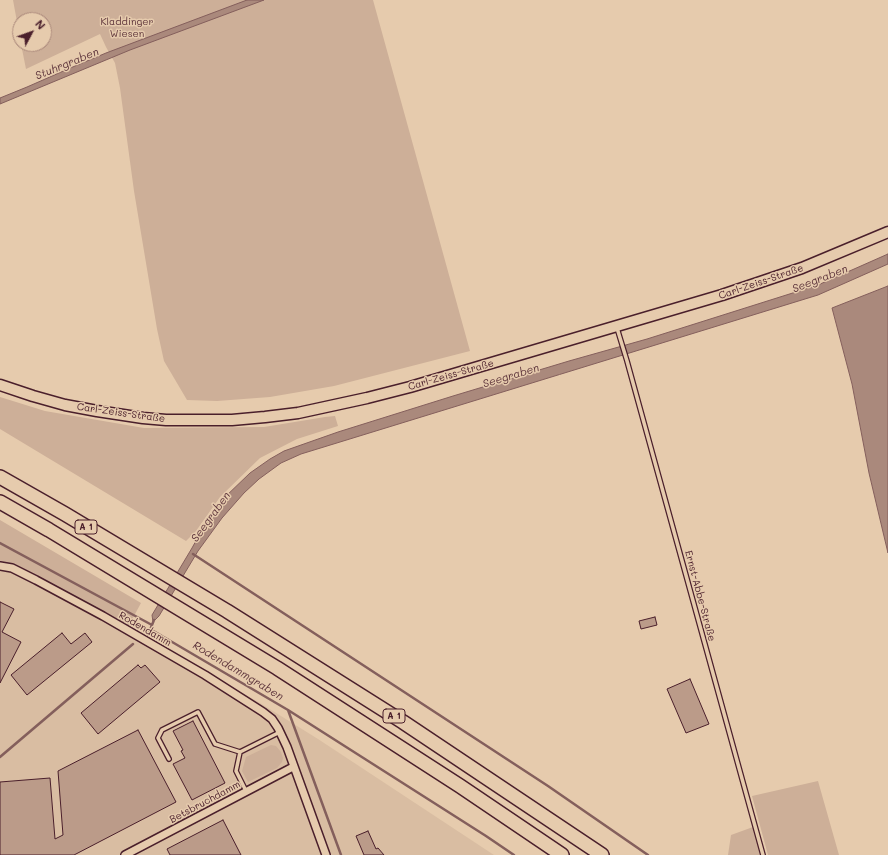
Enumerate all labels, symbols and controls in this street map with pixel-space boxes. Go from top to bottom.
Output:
north arrow [12,12,52,52]
text: N [32,16,49,33]
park label: Kladdinger Wiesen [100,16,154,40]
water label: Stuhrgraben [33,45,101,83]
street label: Carl-Zeiss-Straße [717,262,805,302]
water label: Seegraben [790,262,850,296]
street label: Carl-Zeiss-Straße [407,357,495,393]
water label: Seegraben [481,361,541,391]
street label: Carl-Zeiss-Straße [76,401,166,425]
water label: Seegraben [188,489,234,545]
road number: A 1 [75,520,97,534]
street label: Ernst-Abbe-Straße [682,549,718,643]
street label: Rodendamm [116,609,174,649]
water label: Rodendammgraben [190,639,286,703]
road number: A 1 [383,709,405,723]
street label: Betsbruchdamm [168,778,242,826]

